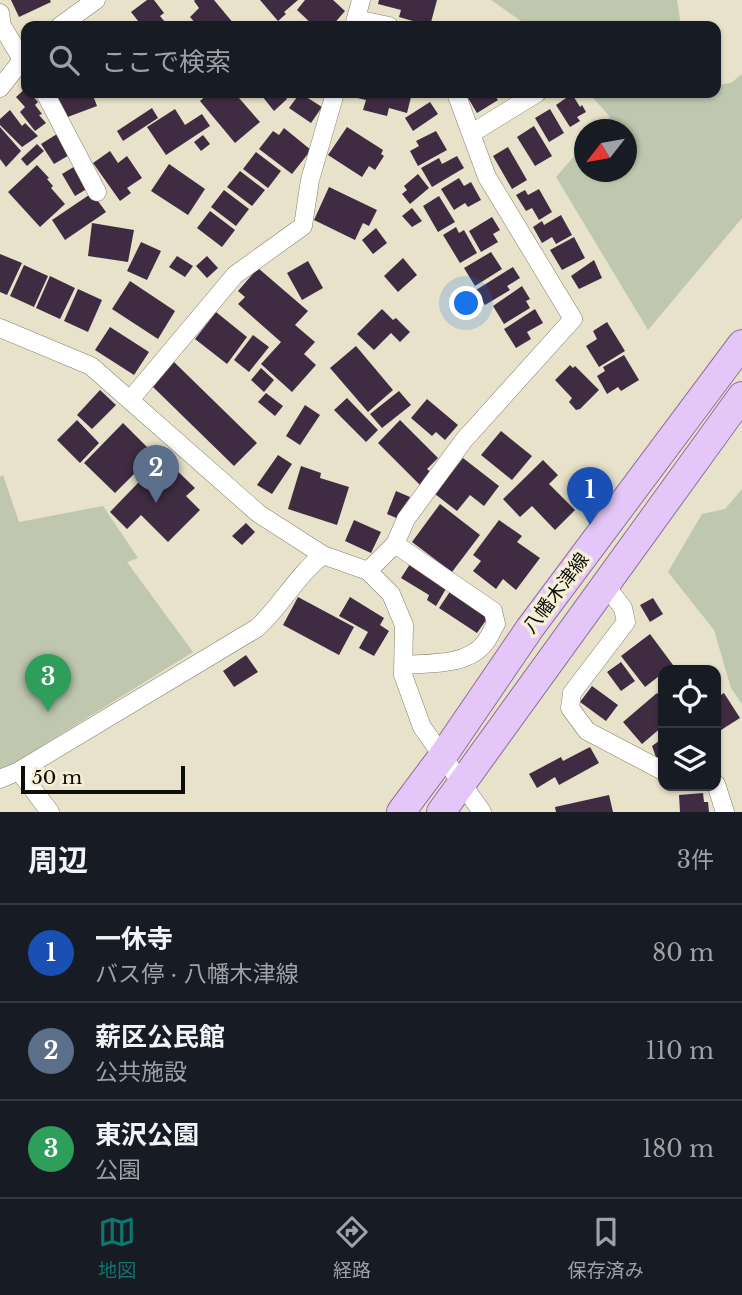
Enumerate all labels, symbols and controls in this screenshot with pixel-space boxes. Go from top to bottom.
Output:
search box [21,21,721,98]
icon: search [45,41,83,79]
text: ここで検索 [101,46,231,78]
north arrow [574,119,637,182]
your location [449,286,483,320]
pin: 2 [133,445,179,503]
pin: 1 [567,467,613,525]
street label: 八幡木津線 [518,548,594,638]
pin: 3 [25,654,71,712]
map controls [658,665,721,791]
button: locate [658,665,721,728]
button: layers [658,728,721,791]
scale bar [21,763,186,795]
text: 50 m [32,766,82,789]
text: 周辺 [28,842,88,879]
text: 3件 [677,846,714,874]
text: 一休寺 [95,923,173,955]
text: 1 [46,939,56,967]
text: 80 m [652,939,714,967]
text: バス停 · 八幡木津線 [95,960,299,988]
text: 薪区公民館 [95,1021,225,1053]
text: 2 [44,1037,58,1065]
text: 110 m [646,1037,714,1065]
text: 公共施設 [95,1058,187,1086]
text: 東沢公園 [95,1119,199,1151]
text: 3 [44,1135,58,1163]
text: 180 m [642,1135,714,1163]
text: 公園 [95,1156,141,1184]
tab: 地図 [98,1213,136,1282]
tab: 経路 [333,1213,371,1282]
tab: 保存済み [568,1213,644,1282]

